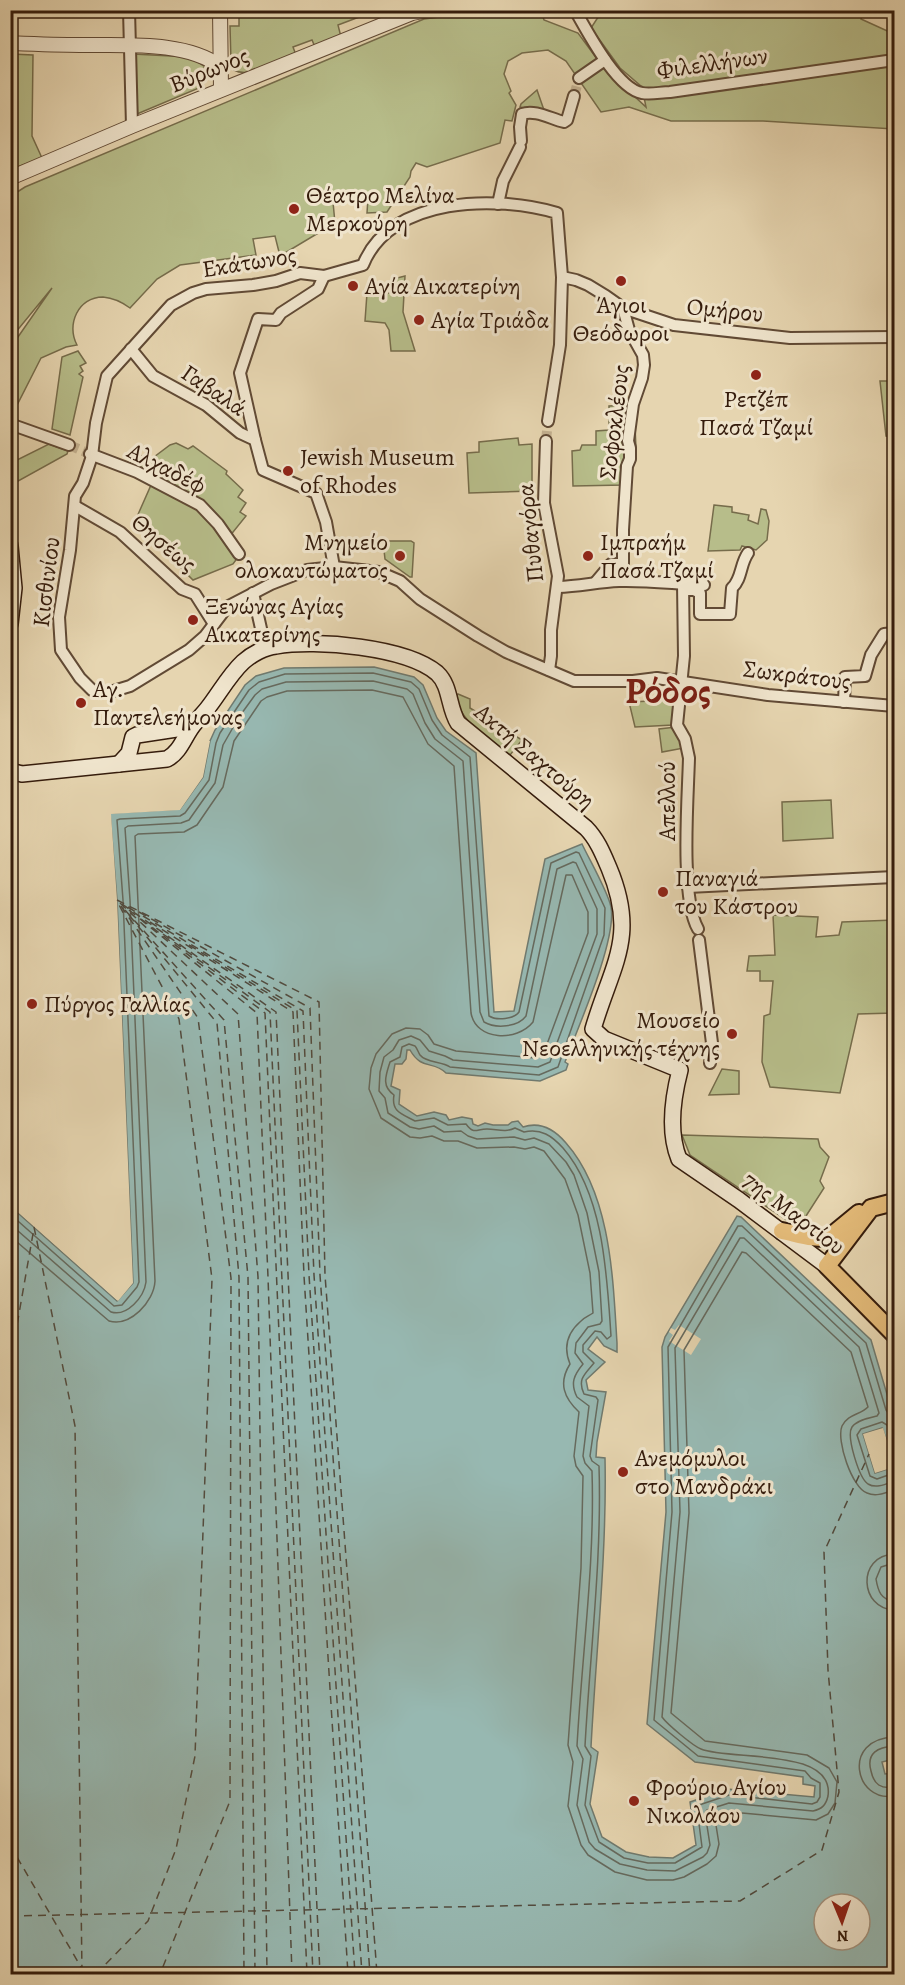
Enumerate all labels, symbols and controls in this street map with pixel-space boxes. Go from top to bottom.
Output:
street label: Φιλελλήνων [655,39,770,87]
street label: Βύρωνος [164,40,254,100]
place label: Θέατρο Μελίνα Μερκούρη [306,179,455,239]
marker: Θέατρο Μελίνα Μερκούρη [287,202,301,216]
street label: Εκάτωνος [200,239,298,285]
place label: Αγία Αικατερίνη [364,270,521,302]
marker: Άγιοι Θεόδωροι [614,274,628,288]
marker: Αγία Αικατερίνη [346,279,360,293]
place label: Άγιοι Θεόδωροι [573,289,670,349]
street label: Ομήρου [685,290,765,330]
place label: Αγία Τριάδα [430,304,549,336]
marker: Αγία Τριάδα [412,313,426,327]
street label: Γαβαλά [175,356,253,424]
street label: Σοφοκλέους [591,363,637,481]
marker: Ρετζέπ Πασά Τζαμί [749,368,763,382]
place label: Ρετζέπ Πασά Τζαμί [699,383,813,443]
street label: Αλχαδέφ [121,434,212,501]
place label: Jewish Museum of Rhodes [300,441,455,501]
marker: Jewish Museum of Rhodes [281,464,295,478]
street label: Πυθαγόρα [509,482,551,584]
street label: Θησέως [124,506,204,580]
place label: Μνημείο ολοκαυτώματος [235,526,388,586]
place label: Ιμπραήμ Πασά Τζαμί [600,526,714,586]
street label: Κισθινίου [25,535,67,629]
marker: Μνημείο ολοκαυτώματος [393,549,407,563]
marker: Ιμπραήμ Πασά Τζαμί [581,549,595,563]
place label: Ξενώνας Αγίας Αικατερίνης [204,590,344,650]
marker: Ξενώνας Αγίας Αικατερίνης [186,613,200,627]
street label: Σωκράτους [741,653,853,697]
district label: Ρόδος [625,666,711,715]
place label: Αγ. Παντελεήμονας [92,673,243,733]
street label: Ακτή Σαχτούρη [467,695,602,816]
marker: Αγ. Παντελεήμονας [74,696,88,710]
street label: Απελλού [651,761,683,842]
place label: Παναγιά του Κάστρου [675,862,798,922]
marker: Παναγιά του Κάστρου [656,885,670,899]
place label: Πύργος Γαλλίας [44,988,190,1020]
marker: Πύργος Γαλλίας [25,997,39,1011]
place label: Μουσείο Νεοελληνικής τέχνης [522,1004,720,1064]
marker: Μουσείο Νεοελληνικής τέχνης [725,1027,739,1041]
street label: 7ης Μαρτίου [736,1164,852,1262]
place label: Ανεμόμυλοι στο Μανδράκι [634,1442,774,1502]
marker: Ανεμόμυλοι στο Μανδράκι [616,1465,630,1479]
place label: Φρούριο Αγίου Νικολάου [646,1771,787,1831]
marker: Φρούριο Αγίου Νικολάου [627,1794,641,1808]
north arrow [812,1892,872,1952]
text: N [836,1925,849,1947]

